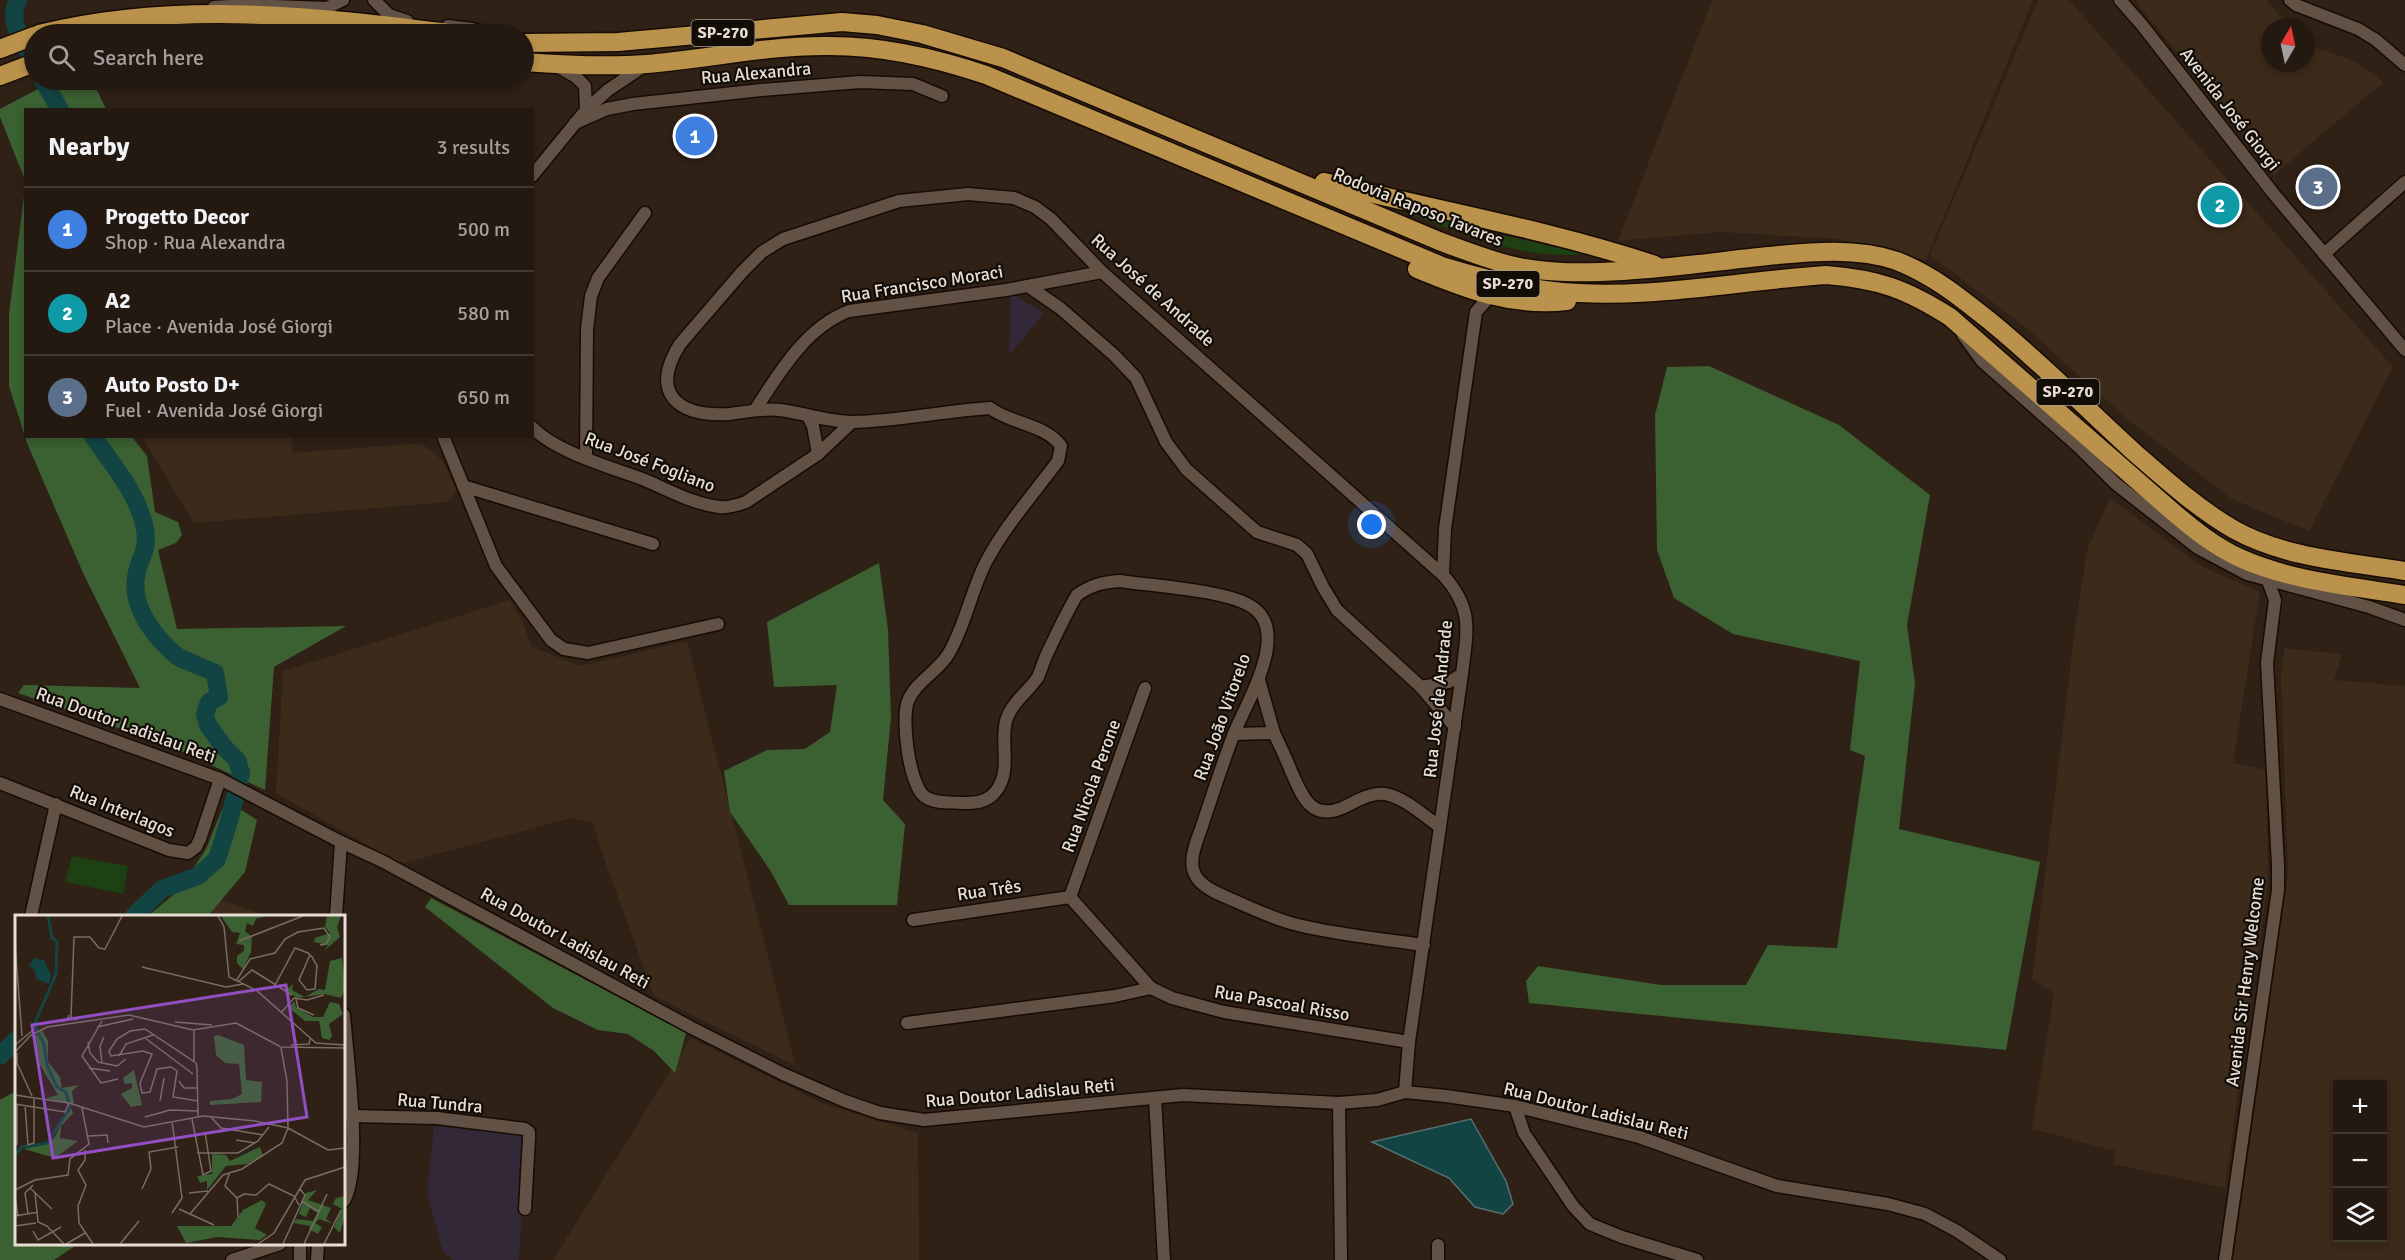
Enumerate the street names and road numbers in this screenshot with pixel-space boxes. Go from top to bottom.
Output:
road number: SP-270 [692,20,754,46]
street label: Avenida José Giorgi [2175,43,2285,175]
street label: Rua Alexandra [700,57,812,89]
street label: Rodovia Raposo Tavares [1330,163,1506,251]
street label: Rua José de Andrade [1087,229,1219,351]
street label: Rua Francisco Moraci [839,260,1005,308]
road number: SP-270 [1476,271,1540,297]
road number: SP-270 [2036,379,2100,405]
street label: Rua José Fogliano [582,427,718,497]
street label: Rua José de Andrade [1419,619,1457,779]
street label: Rua João Vitorelo [1189,650,1255,784]
street label: Rua Doutor Ladislau Reti [33,682,219,768]
street label: Rua Nicola Perone [1057,717,1125,855]
street label: Rua Interlagos [66,780,178,842]
street label: Rua Três [956,875,1023,905]
street label: Avenida Sir Henry Welcome [2221,876,2269,1088]
street label: Rua Doutor Ladislau Reti [477,882,653,994]
street label: Rua Pascoal Risso [1213,980,1351,1026]
street label: Rua Doutor Ladislau Reti [924,1074,1116,1112]
street label: Rua Doutor Ladislau Reti [1501,1077,1691,1145]
street label: Rua Tundra [396,1088,484,1118]

